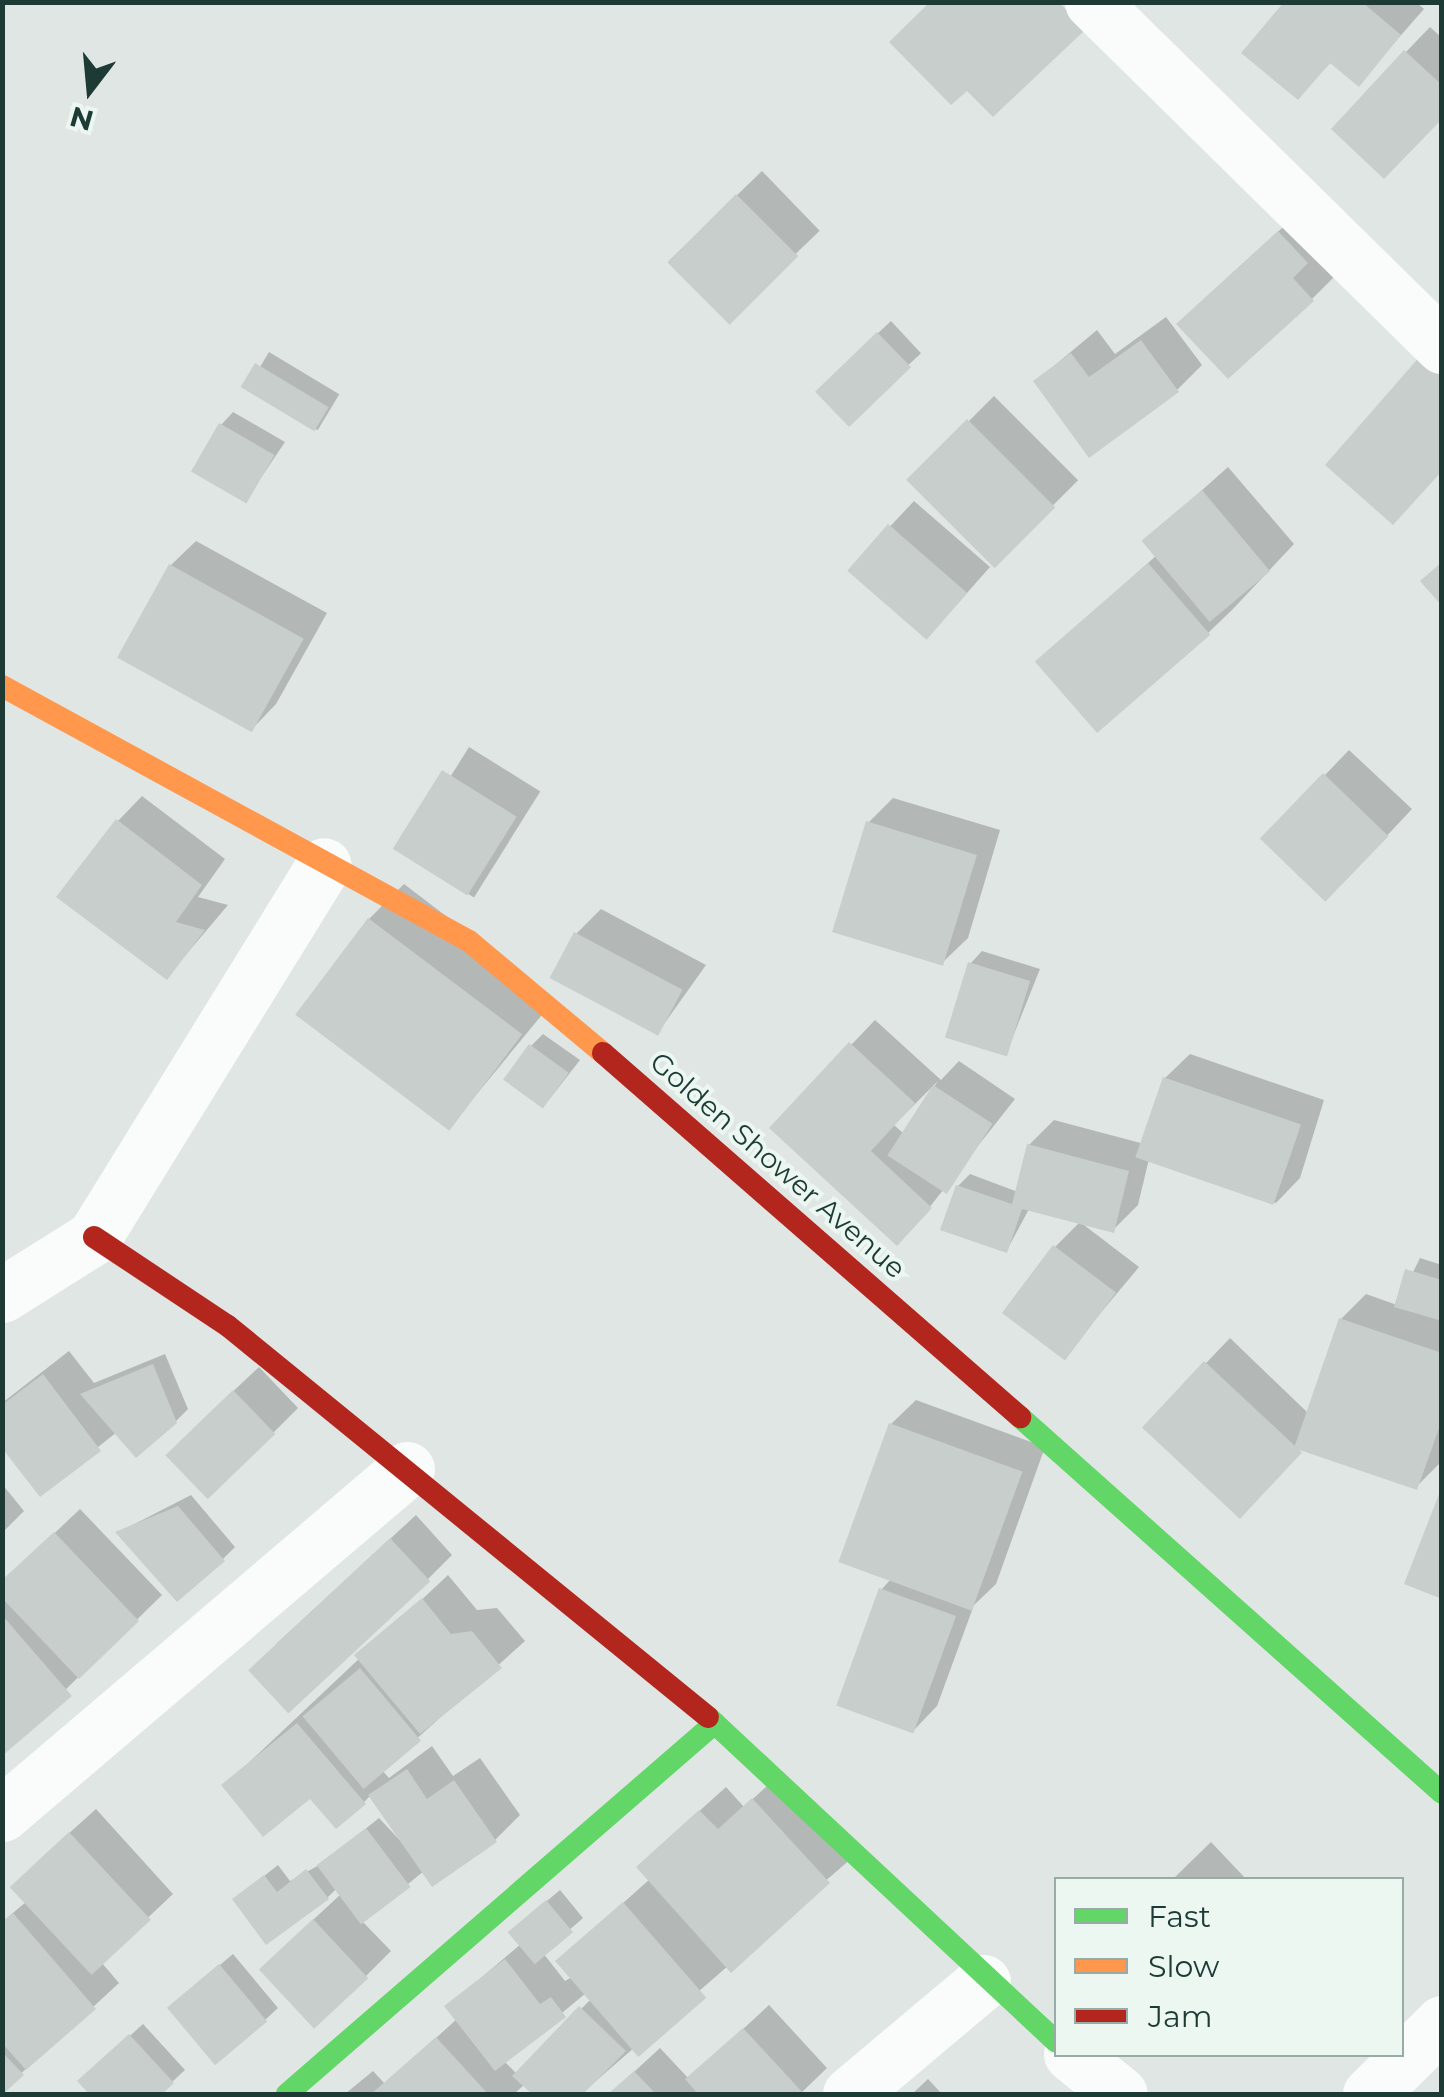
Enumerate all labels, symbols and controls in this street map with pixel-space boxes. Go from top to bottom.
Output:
north arrow [40,40,140,140]
text: N [66,99,97,138]
street label: Golden Shower Avenue [643,1045,913,1285]
legend [1054,1877,1404,2057]
text: Fast [1148,1898,1211,1935]
text: Slow [1148,1948,1219,1985]
text: Jam [1148,1998,1213,2035]

